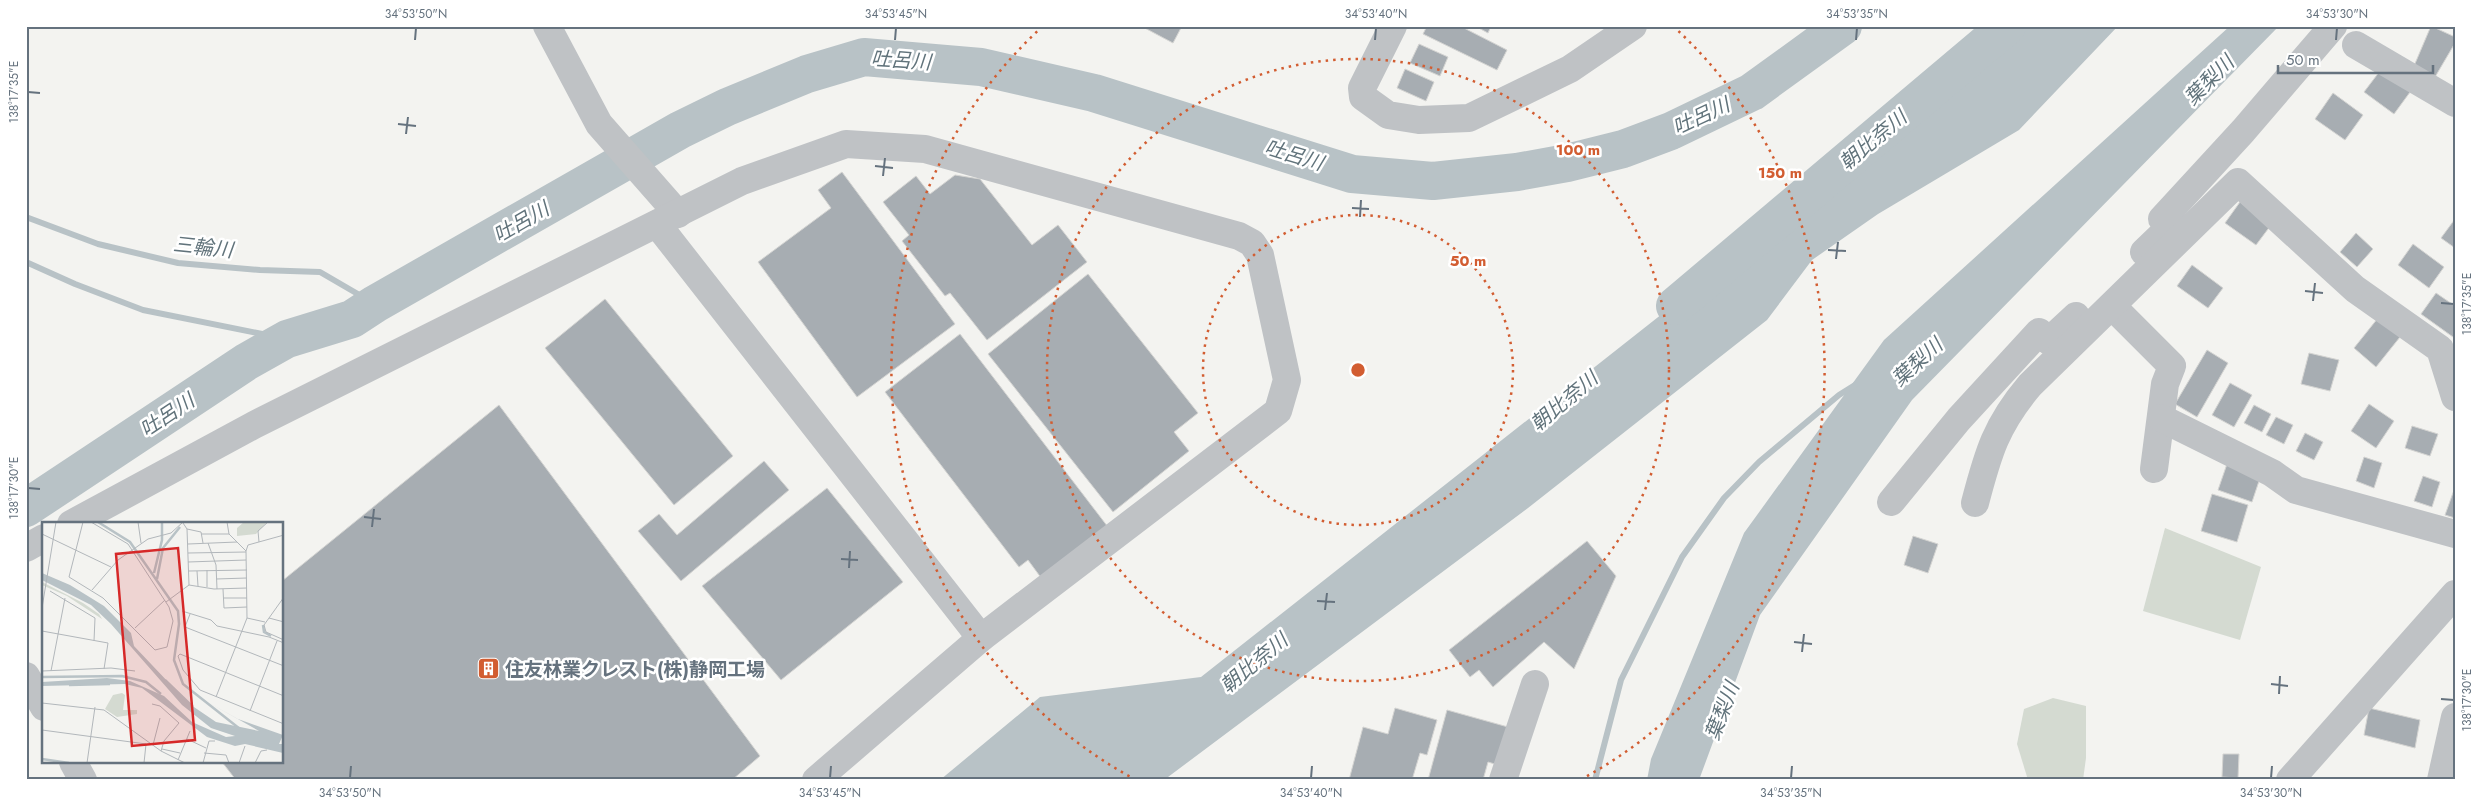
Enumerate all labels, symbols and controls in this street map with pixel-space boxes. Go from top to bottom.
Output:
text: 34°53'50"N [385,5,447,23]
text: 34°53'45"N [865,5,927,23]
text: 34°53'40"N [1345,5,1407,23]
text: 34°53'35"N [1826,5,1888,23]
text: 34°53'30"N [2306,5,2368,23]
scale bar [2278,42,2434,74]
water label: 吐呂川 [870,44,934,77]
water label: 葉梨川 [2178,47,2242,112]
text: 50 m [2286,49,2320,71]
text: 138°17'35"E [5,61,23,123]
water label: 吐呂川 [1668,90,1736,142]
water label: 朝比奈川 [1833,102,1915,177]
water label: 吐呂川 [1261,133,1329,179]
text: 100 m [1556,139,1600,161]
text: 150 m [1758,162,1802,184]
water label: 吐呂川 [488,194,556,250]
water label: 三輪川 [172,230,236,265]
text: 50 m [1450,250,1486,272]
text: 138°17'35"E [2458,273,2476,335]
water label: 葉梨川 [1885,330,1951,393]
centre of rings [1349,361,1367,379]
water label: 朝比奈川 [1524,363,1606,438]
water label: 吐呂川 [134,385,202,444]
text: 138°17'30"E [5,457,23,519]
inset map [42,522,284,764]
water label: 朝比奈川 [1214,625,1296,700]
place label: 住友林業クレスト(株)静岡工場 [505,656,765,683]
building icon: 住友林業クレスト(株)静岡工場 [477,657,501,681]
text: 138°17'30"E [2458,669,2476,731]
water label: 葉梨川 [1698,676,1747,744]
text: 34°53'50"N [319,784,381,802]
text: 34°53'45"N [799,784,861,802]
text: 34°53'40"N [1280,784,1342,802]
text: 34°53'35"N [1760,784,1822,802]
text: 34°53'30"N [2240,784,2302,802]

